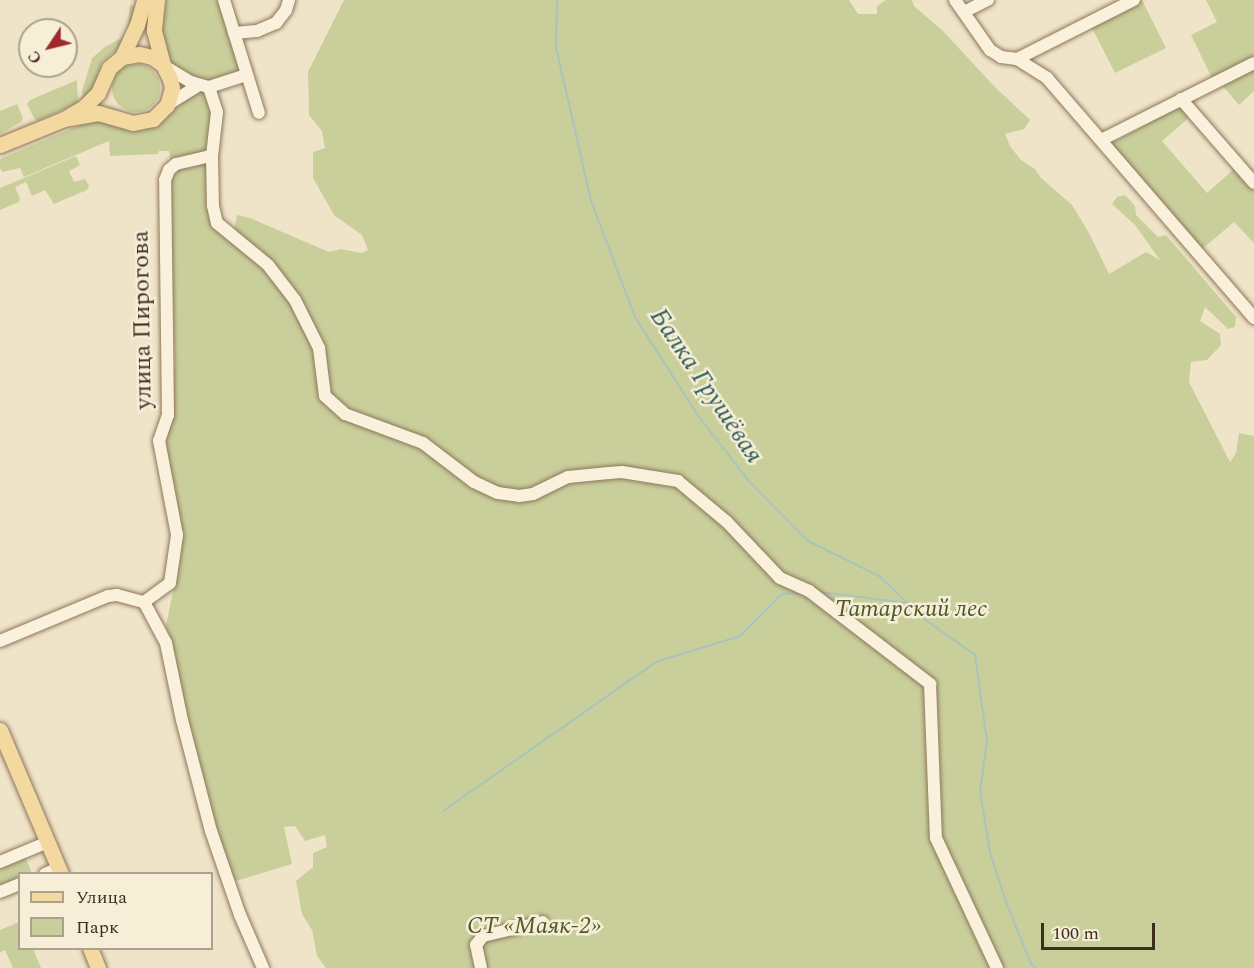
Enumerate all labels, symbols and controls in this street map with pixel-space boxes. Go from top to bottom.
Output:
north arrow [18,18,78,78]
text: С [22,46,48,69]
street label: улица Пирогова [127,230,159,410]
water label: Балка Грушёвая [643,303,769,469]
park label: Татарский лес [835,596,987,624]
legend [18,872,213,950]
text: Улица [76,884,127,911]
scale bar [1044,911,1158,949]
park label: СТ «Маяк-2» [467,913,601,941]
text: Парк [76,914,119,941]
text: 100 m [1052,920,1099,947]

